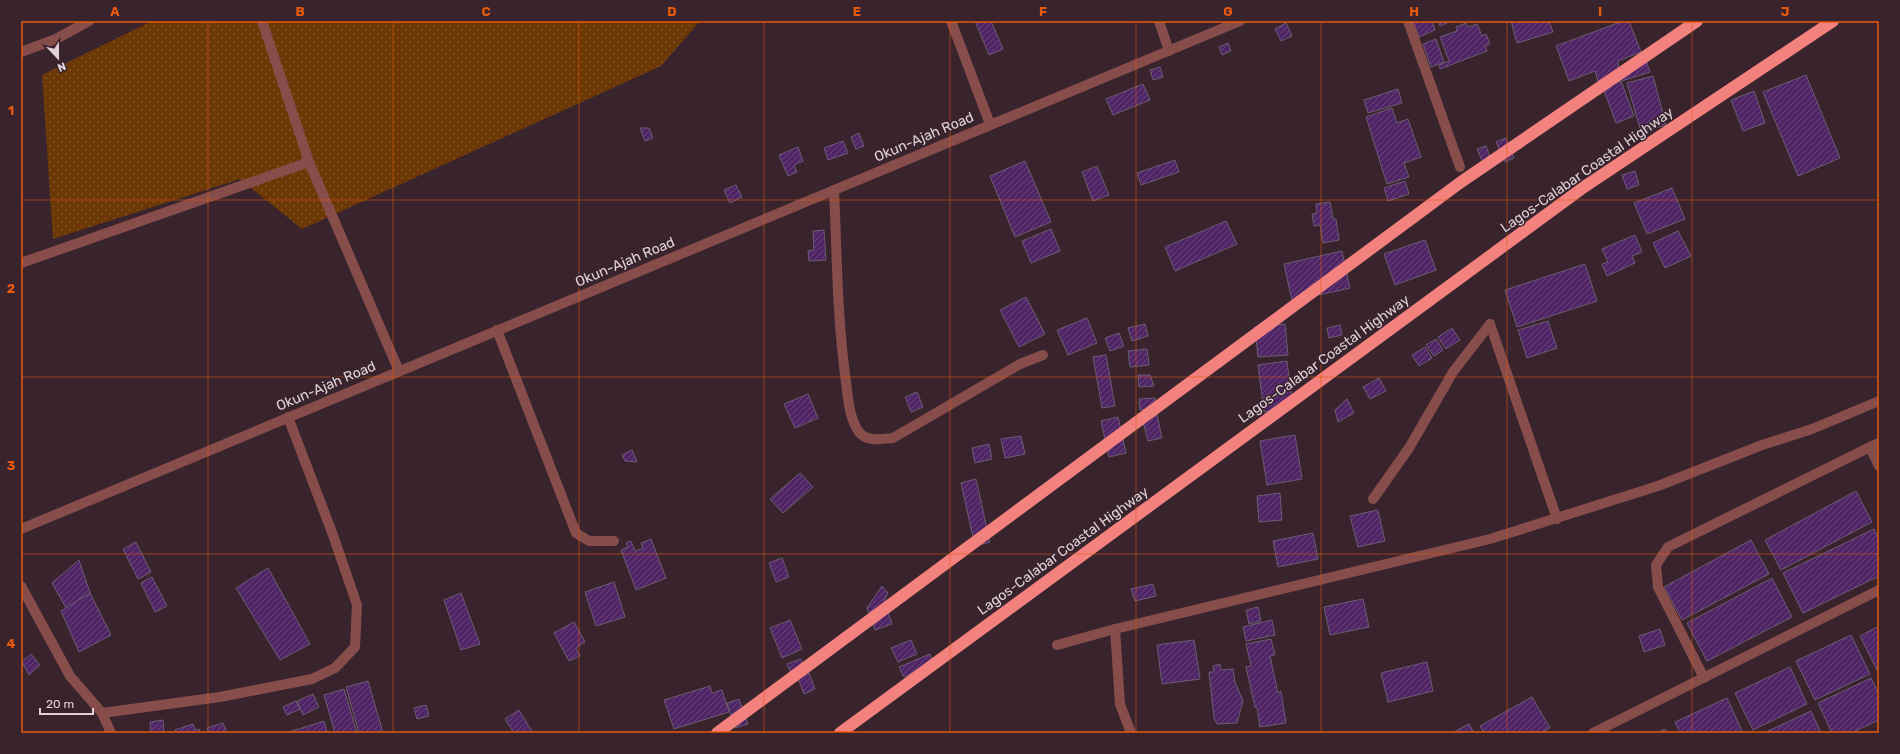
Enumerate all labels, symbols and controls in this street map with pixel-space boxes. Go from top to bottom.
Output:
text: A [110,4,120,19]
text: B [295,4,305,19]
text: C [481,4,491,19]
text: D [667,4,677,19]
text: E [853,4,861,19]
text: F [1039,4,1047,19]
text: G [1223,4,1233,19]
text: H [1409,4,1419,19]
text: I [1598,4,1602,19]
text: J [1781,4,1789,19]
north arrow [38,38,78,78]
text: N [55,59,68,74]
text: 1 [8,103,14,118]
street label: Lagos-Calabar Coastal Highway [1497,103,1677,236]
street label: Okun-Ajah Road [872,108,976,166]
street label: Okun-Ajah Road [573,233,677,291]
text: 2 [7,281,15,296]
street label: Lagos-Calabar Coastal Highway [1235,291,1413,427]
street label: Okun-Ajah Road [274,357,378,415]
text: 3 [7,458,16,473]
street label: Lagos-Calabar Coastal Highway [974,483,1152,619]
text: 4 [7,636,16,651]
scale bar [40,690,93,716]
text: 20 m [46,697,74,711]

